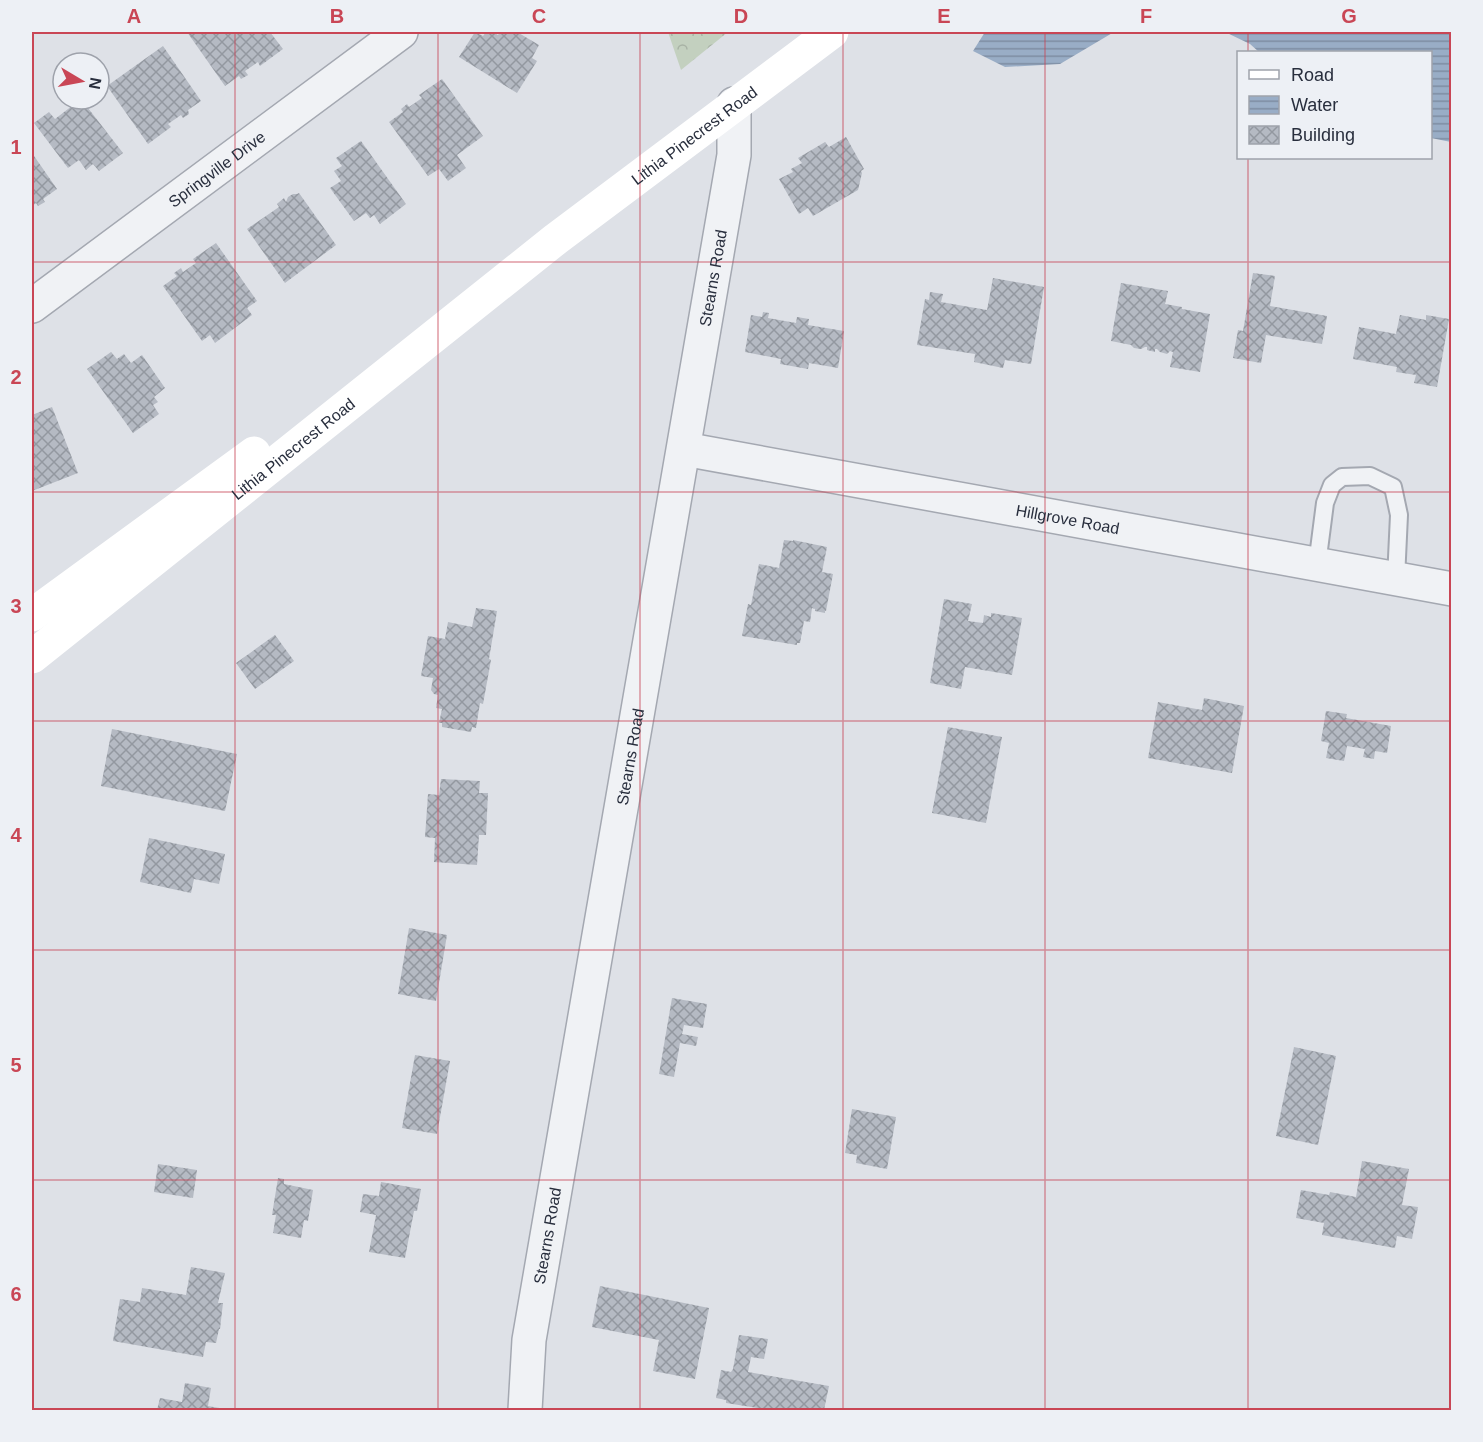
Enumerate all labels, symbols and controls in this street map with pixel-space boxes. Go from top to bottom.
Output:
text: A [127,5,141,27]
text: B [330,5,344,27]
text: C [532,5,546,27]
text: D [734,5,748,27]
text: E [937,5,951,27]
text: F [1140,5,1152,27]
text: G [1341,5,1357,27]
north arrow [51,51,111,111]
legend [1237,51,1432,159]
text: Road [1291,65,1334,85]
text: N [86,76,105,91]
street label: Lithia Pinecrest Road [628,83,760,188]
text: Water [1291,95,1338,115]
text: Building [1291,125,1355,145]
street label: Springville Drive [165,128,268,210]
text: 1 [10,136,22,158]
street label: Stearns Road [696,228,729,328]
text: 2 [10,366,22,388]
street label: Lithia Pinecrest Road [228,395,358,503]
street label: Hillgrove Road [1014,501,1121,537]
text: 3 [10,595,22,617]
street label: Stearns Road [613,707,647,806]
text: 4 [10,824,22,846]
text: 5 [10,1054,22,1076]
street label: Stearns Road [530,1186,564,1285]
text: 6 [10,1283,22,1305]

